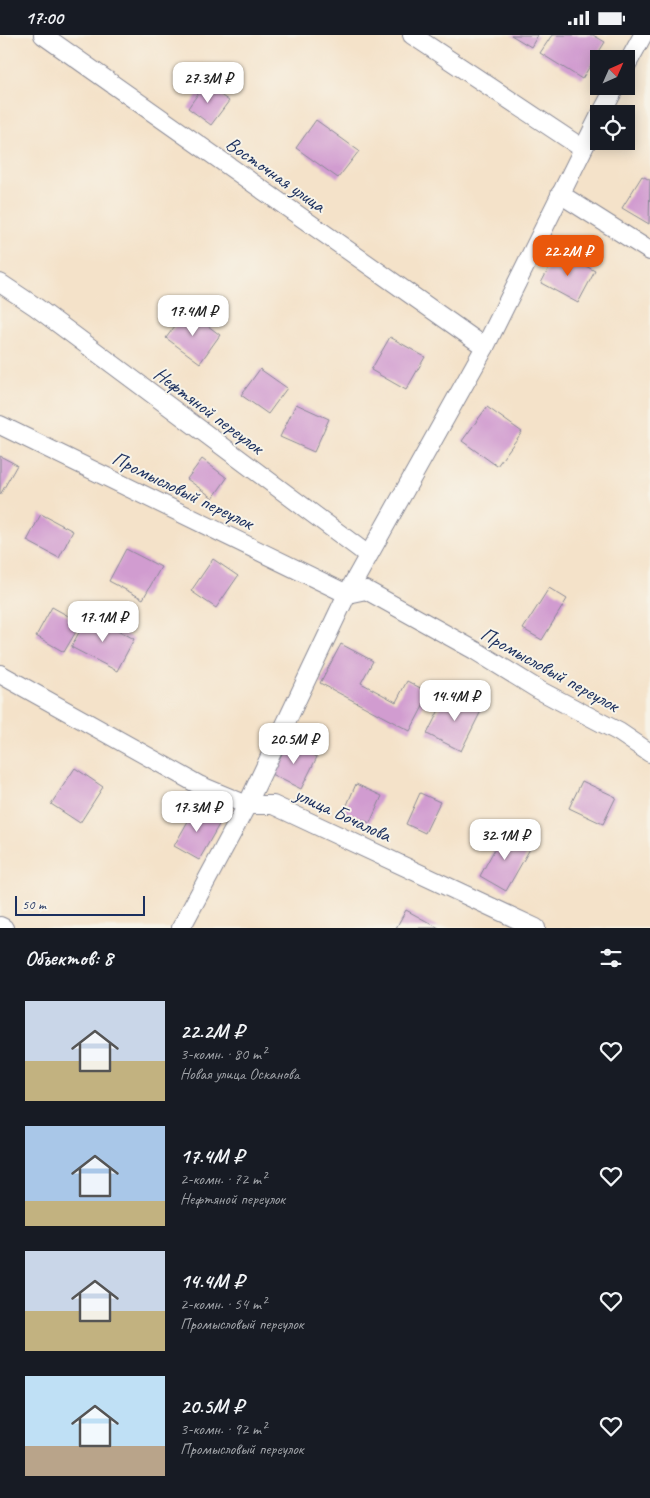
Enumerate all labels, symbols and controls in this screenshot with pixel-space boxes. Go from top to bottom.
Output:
text: 17:00 [25,6,63,30]
north arrow [590,50,635,95]
map controls [590,50,635,150]
pin: 27.3M ₽ [162,62,254,104]
text: 27.3M ₽ [184,68,232,88]
button: locate [590,105,635,150]
street label: Восточная улица [221,131,331,219]
pin: 22.2M ₽ [522,235,614,277]
text: 22.2M ₽ [544,241,592,261]
pin: 17.4M ₽ [147,295,239,337]
text: 17.4M ₽ [169,301,217,321]
street label: Нефтяной переулок [149,361,270,461]
street label: Промысловый переулок [108,445,259,536]
pin: 17.1M ₽ [57,601,149,643]
text: 17.1M ₽ [79,607,127,627]
street label: Промысловый переулок [476,621,625,719]
pin: 14.4M ₽ [409,679,501,722]
text: 14.4M ₽ [431,686,479,706]
pin: 20.5M ₽ [248,723,340,765]
text: 20.5M ₽ [270,729,318,749]
street label: улица Бочалова [290,781,396,848]
pin: 17.3M ₽ [151,791,243,833]
text: 17.3M ₽ [173,797,221,817]
pin: 32.1M ₽ [459,819,551,861]
text: 32.1M ₽ [481,825,529,845]
scale bar [15,893,145,916]
text: 50 m [22,896,46,913]
icon: filters [597,944,625,972]
text: Объектов: 8 [25,945,113,971]
text: 22.2M ₽ [180,1018,244,1044]
icon: home [65,1021,125,1081]
icon: heart [597,1037,625,1065]
text: 3-комн. · 80 m² [180,1044,266,1064]
text: Новая улица Осканова [180,1064,299,1084]
text: 17.4M ₽ [180,1143,244,1169]
icon: home [65,1146,125,1206]
icon: heart [597,1162,625,1190]
text: 2-комн. · 72 m² [180,1169,266,1189]
text: Нефтяной переулок [180,1189,285,1209]
text: 14.4M ₽ [180,1268,244,1294]
icon: home [65,1271,125,1331]
icon: heart [597,1287,625,1315]
text: 2-комн. · 54 m² [180,1294,266,1314]
text: Промысловый переулок [180,1314,303,1334]
text: 20.5M ₽ [180,1393,243,1419]
icon: home [65,1396,125,1456]
icon: heart [597,1412,625,1440]
text: 3-комн. · 92 m² [180,1419,266,1439]
text: Промысловый переулок [180,1439,303,1459]

